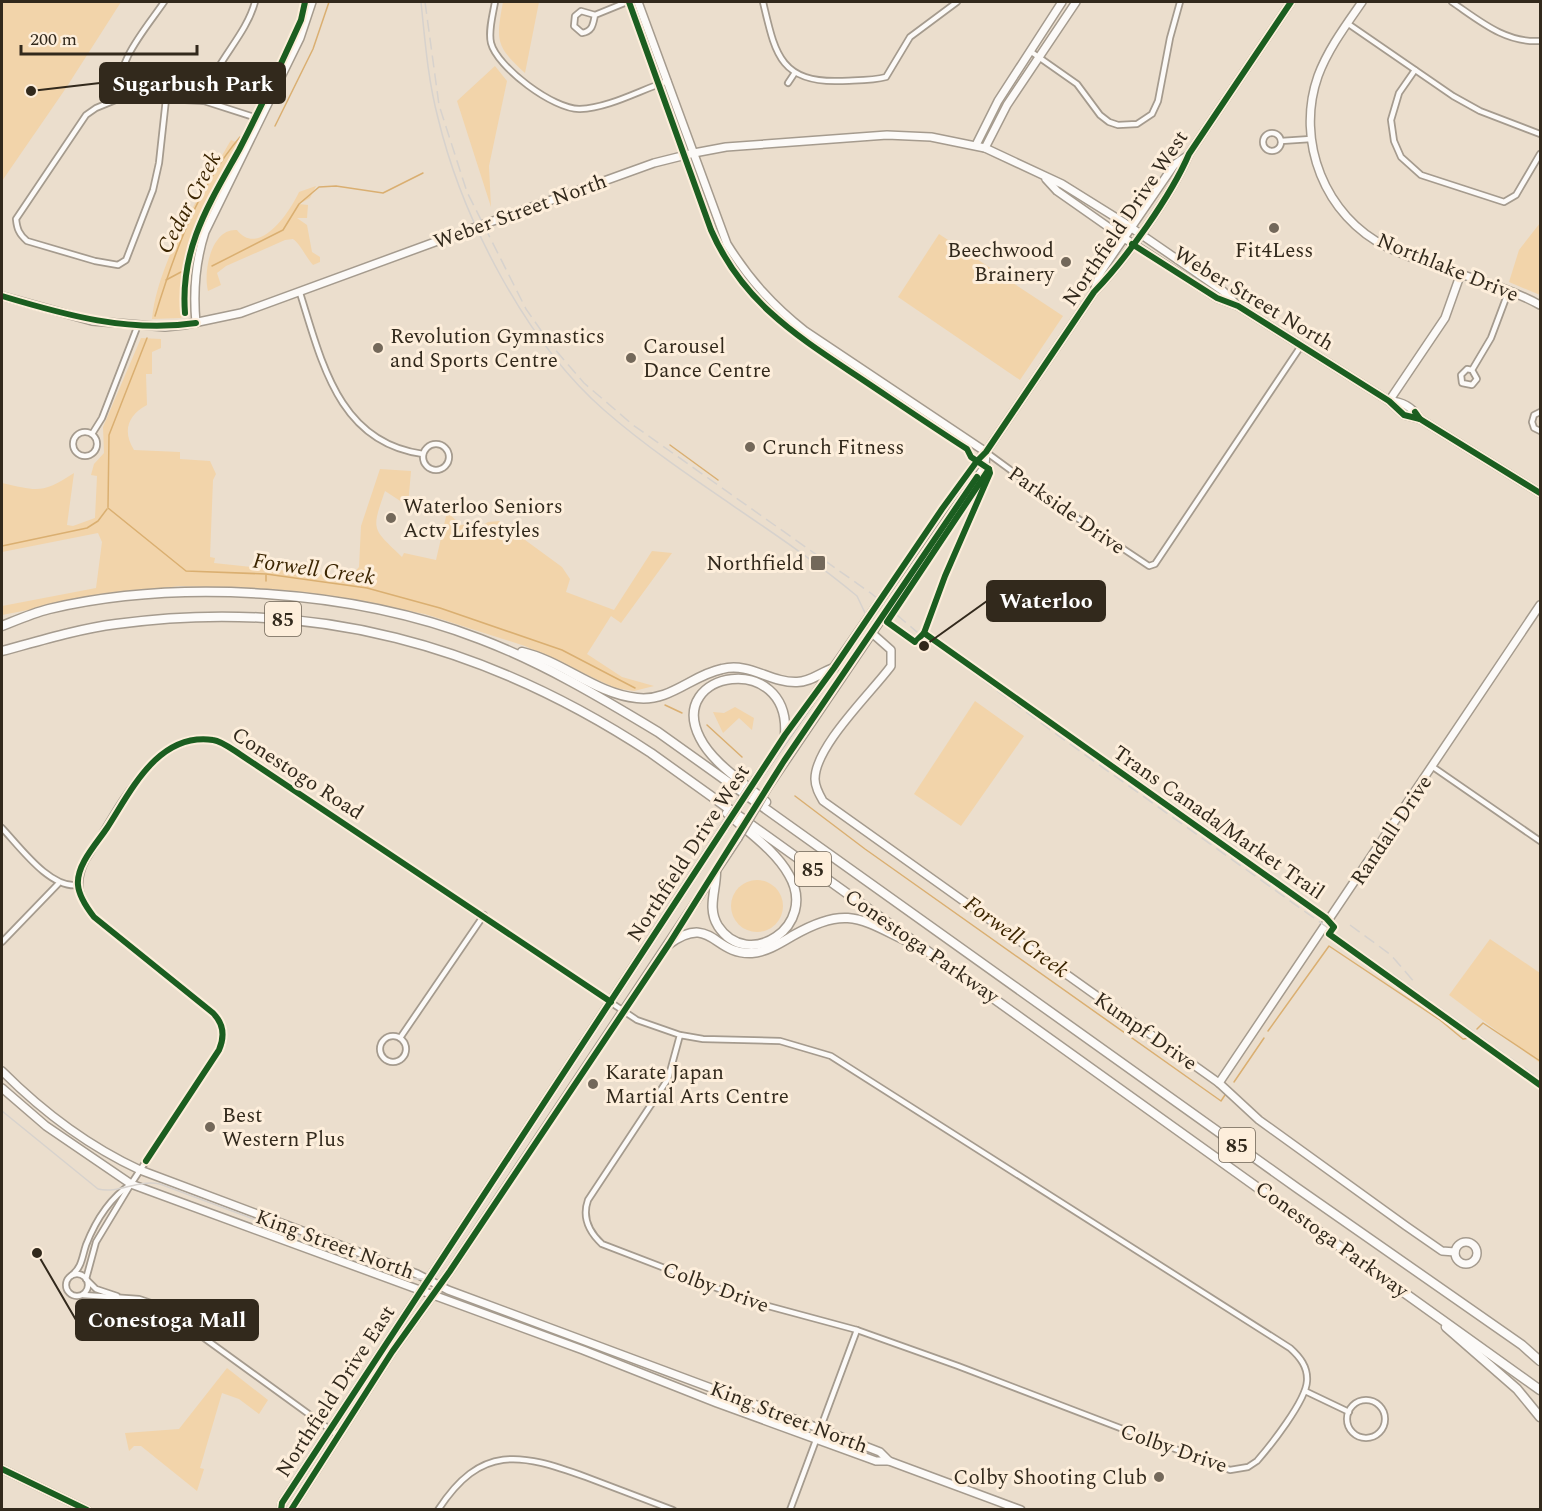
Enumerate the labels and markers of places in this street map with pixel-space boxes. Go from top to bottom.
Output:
callout: Sugarbush Park [100,63,285,103]
marker: Fit4Less [1267,221,1281,235]
place label: Beechwood Brainery [947,235,1055,291]
place label: Fit4Less [1235,235,1313,267]
marker: Beechwood Brainery [1059,255,1073,269]
place label: Revolution Gymnastics and Sports Centre [390,321,605,377]
place label: Carousel Dance Centre [643,331,771,387]
marker: Revolution Gymnastics and Sports Centre [371,341,385,355]
marker: Carousel Dance Centre [624,351,638,365]
place label: Crunch Fitness [762,432,904,464]
marker: Crunch Fitness [743,440,757,454]
place label: Waterloo Seniors Actv Lifestyles [403,491,563,547]
marker: Waterloo Seniors Actv Lifestyles [384,511,398,525]
place label: Northfield [706,548,804,580]
marker: Northfield [809,554,827,572]
callout: Waterloo [987,581,1105,621]
place label: Karate Japan Martial Arts Centre [605,1057,789,1113]
marker: Karate Japan Martial Arts Centre [586,1077,600,1091]
place label: Best Western Plus [222,1100,345,1156]
marker: Best Western Plus [203,1120,217,1134]
callout: Conestoga Mall [76,1300,258,1340]
place label: Colby Shooting Club [953,1462,1147,1494]
marker: Colby Shooting Club [1152,1470,1166,1484]

